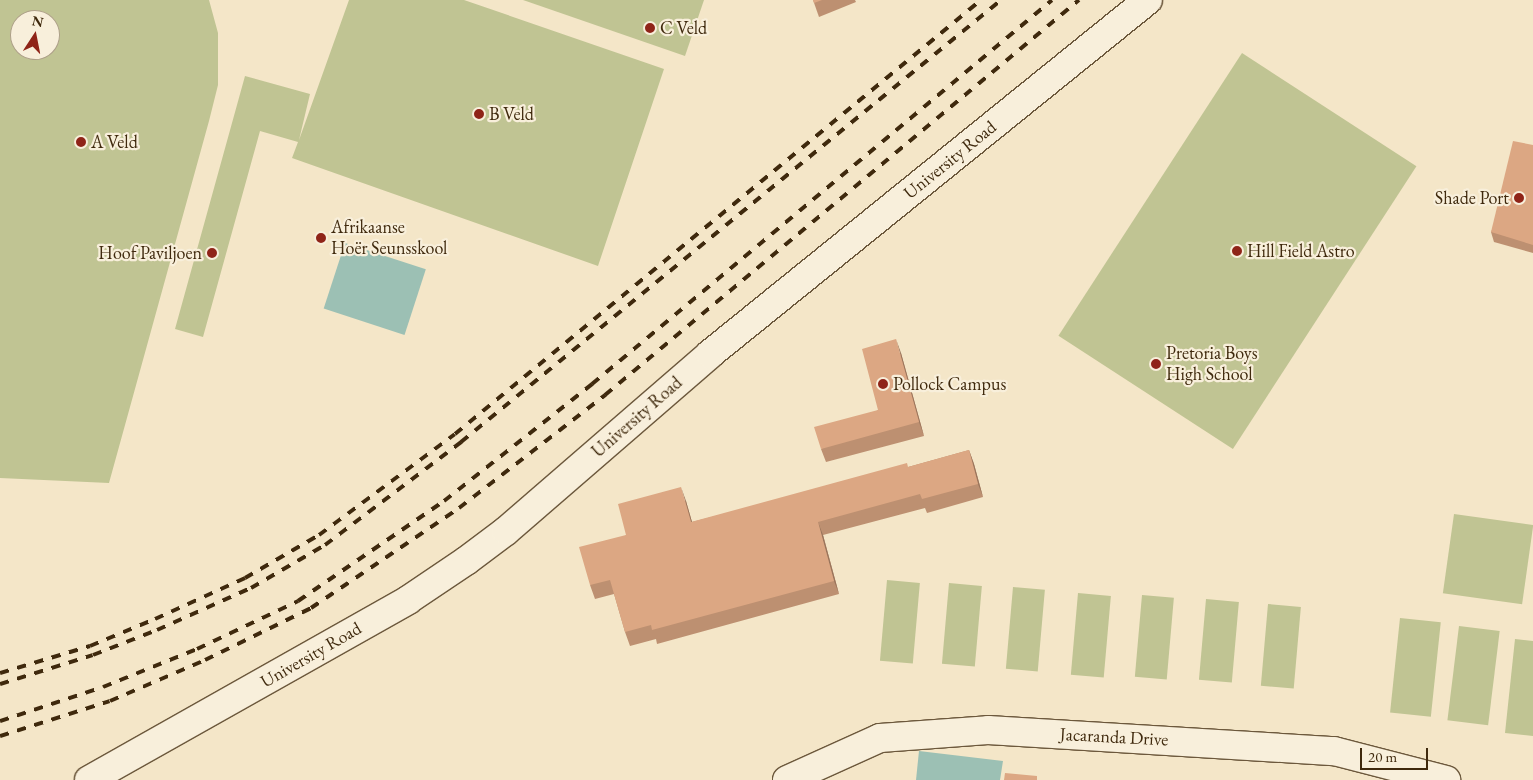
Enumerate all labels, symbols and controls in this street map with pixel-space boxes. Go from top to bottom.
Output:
north arrow [10,10,60,60]
text: N [30,11,45,31]
place label: C Veld [660,17,707,39]
marker: C Veld [644,22,656,34]
place label: B Veld [489,103,534,125]
marker: B Veld [473,108,485,120]
street label: University Road [899,116,1001,204]
place label: A Veld [91,131,138,153]
marker: A Veld [75,136,87,148]
place label: Shade Port [1435,187,1509,209]
marker: Shade Port [1513,192,1525,204]
place label: Afrikaanse Hoër Seunsskool [331,217,447,260]
marker: Afrikaanse Hoër Seunsskool [315,232,327,244]
place label: Hill Field Astro [1247,240,1355,262]
place label: Hoof Paviljoen [98,242,202,264]
marker: Hill Field Astro [1231,245,1243,257]
marker: Hoof Paviljoen [206,247,218,259]
place label: Pretoria Boys High School [1166,343,1257,386]
marker: Pretoria Boys High School [1150,358,1162,370]
street label: University Road [587,372,687,462]
place label: Pollock Campus [893,373,1006,395]
marker: Pollock Campus [877,378,889,390]
street label: University Road [257,617,365,693]
street label: Jacaranda Drive [1059,723,1169,751]
scale bar [1363,738,1430,770]
text: 20 m [1368,747,1397,766]

